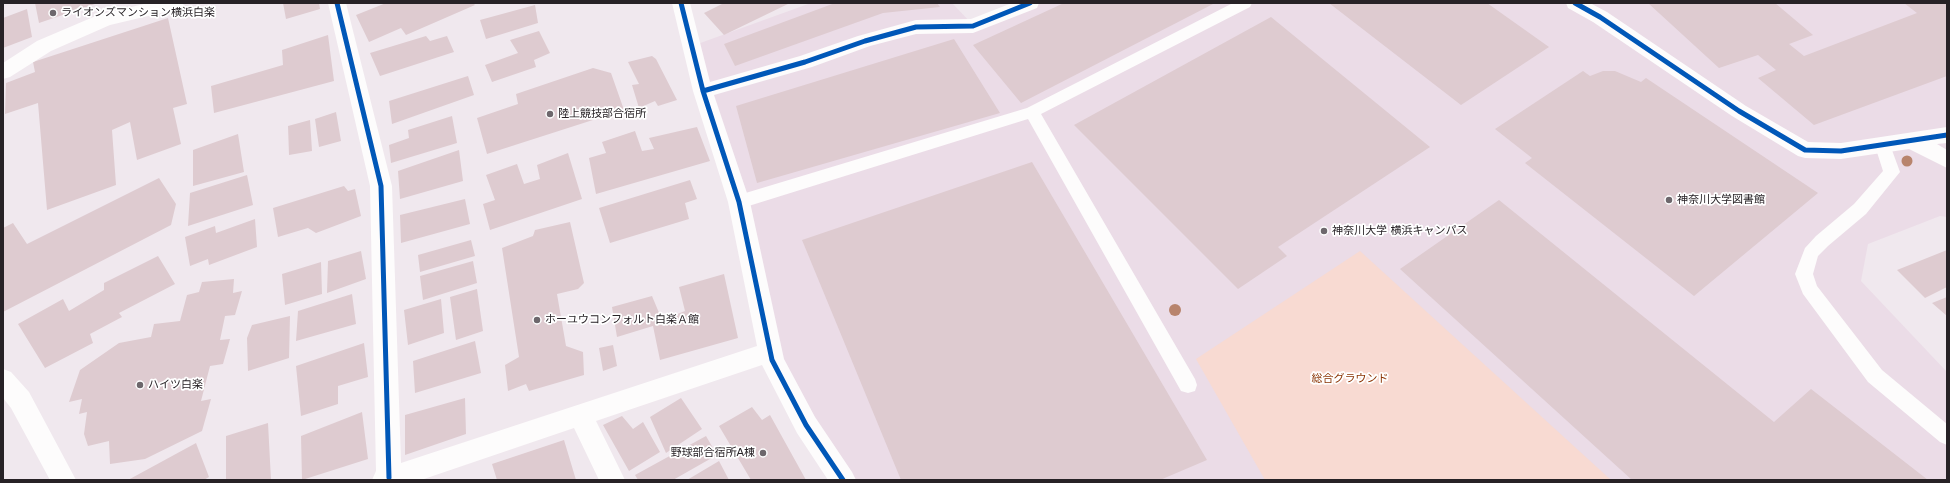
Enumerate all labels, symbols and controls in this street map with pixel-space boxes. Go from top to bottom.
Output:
place label: ライオンズマンション横浜白楽 [61,6,215,20]
marker: ライオンズマンション横浜白楽 [48,8,58,18]
place label: 陸上競技部合宿所 [558,107,646,121]
marker: 陸上競技部合宿所 [545,109,555,119]
place label: 神奈川大学図書館 [1677,193,1765,207]
marker: 神奈川大学図書館 [1664,195,1674,205]
place label: 神奈川大学 横浜キャンパス [1332,224,1467,238]
marker: 神奈川大学 横浜キャンパス [1319,226,1329,236]
place label: ホーユウコンフォルト白楽Ａ館 [545,313,699,327]
marker: ホーユウコンフォルト白楽Ａ館 [532,315,542,325]
park label: 総合グラウンド [1312,372,1388,386]
place label: ハイツ白楽 [148,378,203,392]
marker: ハイツ白楽 [135,380,145,390]
place label: 野球部合宿所A棟 [670,446,755,460]
marker: 野球部合宿所A棟 [758,448,768,458]

